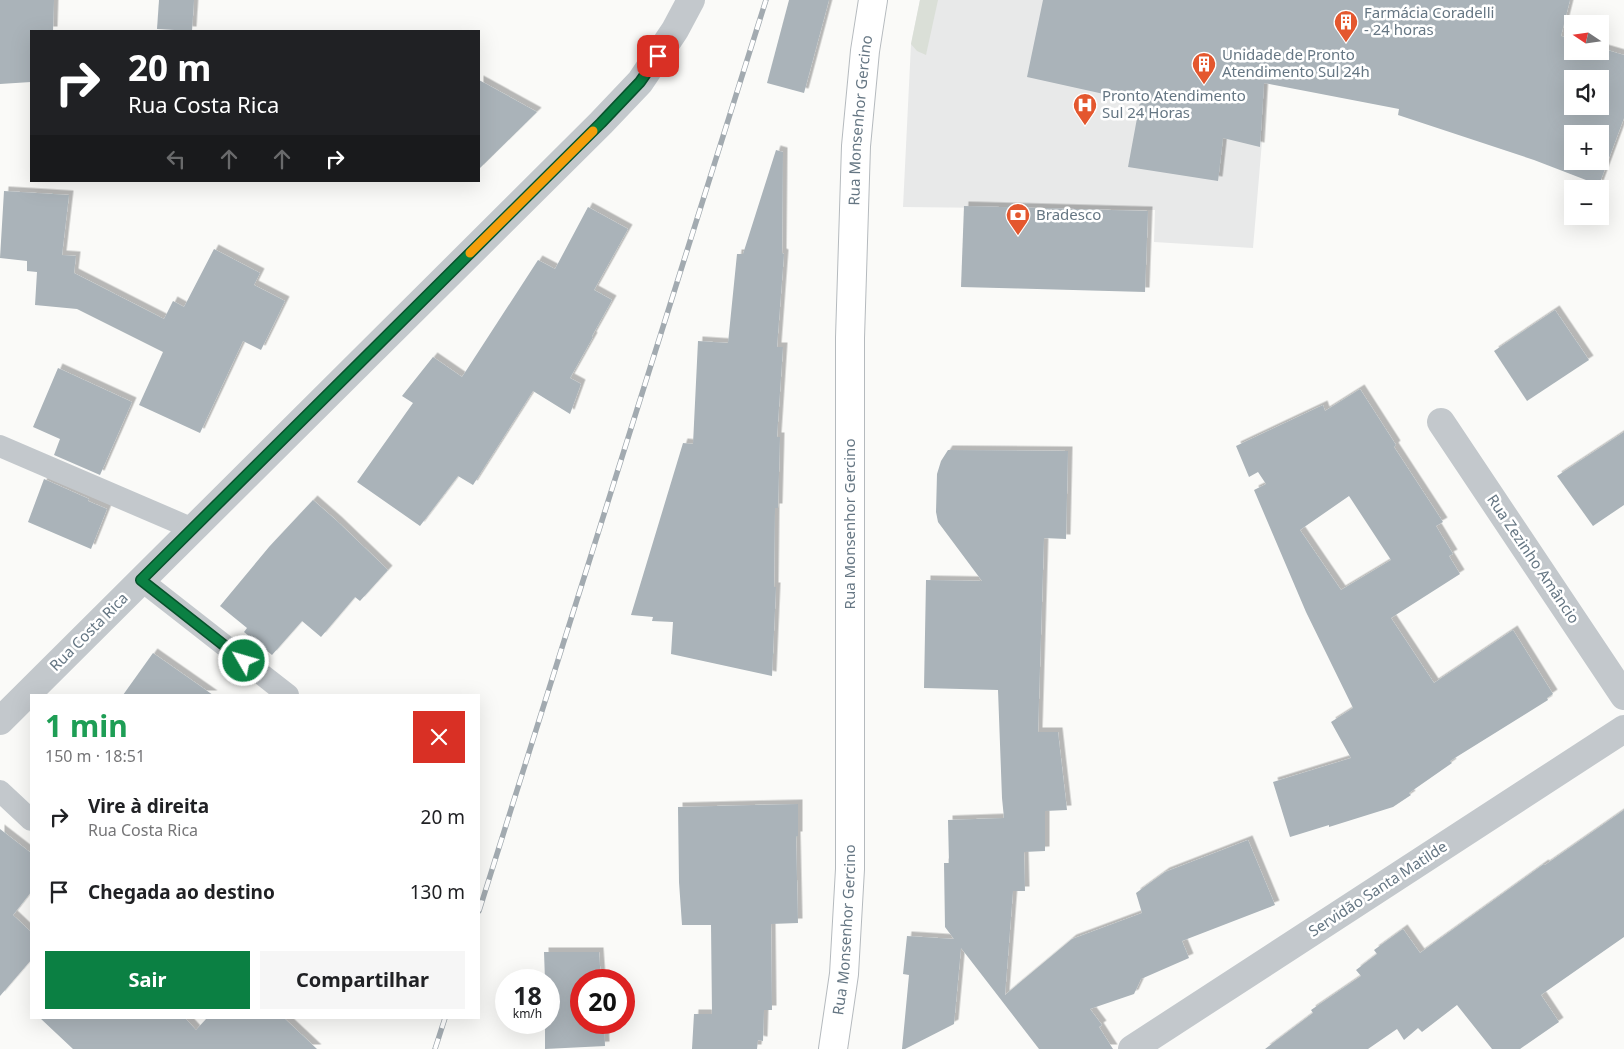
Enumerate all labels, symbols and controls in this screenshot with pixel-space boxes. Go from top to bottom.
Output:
place label: Farmácia Coradelli - 24 horas [1364,2,1494,39]
building icon: Farmácia Coradelli - 24 horas [1333,9,1359,43]
north arrow [1564,15,1609,60]
map controls [1564,15,1609,225]
street label: Rua Monsenhor Gercino [843,33,876,206]
pin [637,35,679,77]
icon: arrive [644,42,672,70]
text: 20 m [128,44,211,91]
place label: Unidade de Pronto Atendimento Sul 24h [1222,44,1370,81]
icon: right [45,50,110,115]
building icon: Unidade de Pronto Atendimento Sul 24h [1191,51,1217,85]
button: sound [1564,70,1609,115]
place label: Pronto Atendimento Sul 24 Horas [1102,85,1246,122]
text: Rua Costa Rica [128,89,279,119]
hospital icon: Pronto Atendimento Sul 24 Horas [1072,92,1098,126]
button: + [1564,125,1609,170]
icon: left [162,145,190,173]
icon: ahead [215,145,243,173]
icon: ahead [268,145,296,173]
icon: right [321,145,349,173]
button: − [1564,180,1609,225]
bank icon: Bradesco [1005,202,1031,236]
place label: Bradesco [1036,204,1101,224]
street label: Rua Monsenhor Gercino [839,439,859,609]
street label: Rua Zezinho Amâncio [1483,490,1585,627]
street label: Rua Costa Rica [45,588,132,675]
position arrow [217,634,269,686]
text: 1 min [45,705,128,746]
button: close [413,711,465,763]
text: 150 m · 18:51 [45,745,145,767]
text: Vire à direita [88,793,209,819]
icon: right [45,803,73,831]
text: 20 m [421,804,465,830]
text: Rua Costa Rica [88,819,198,841]
street label: Servidão Santa Matilde [1304,836,1451,941]
street label: Rua Monsenhor Gercino [827,844,859,1016]
icon: arrive [45,878,73,906]
text: Chegada ao destino [88,879,275,905]
text: 130 m [410,879,465,905]
button: Sair [45,951,250,1009]
button: Compartilhar [260,951,465,1009]
speed limit sign: 20 [570,969,635,1034]
text: 18 [513,978,542,1012]
text: km/h [513,1005,542,1022]

